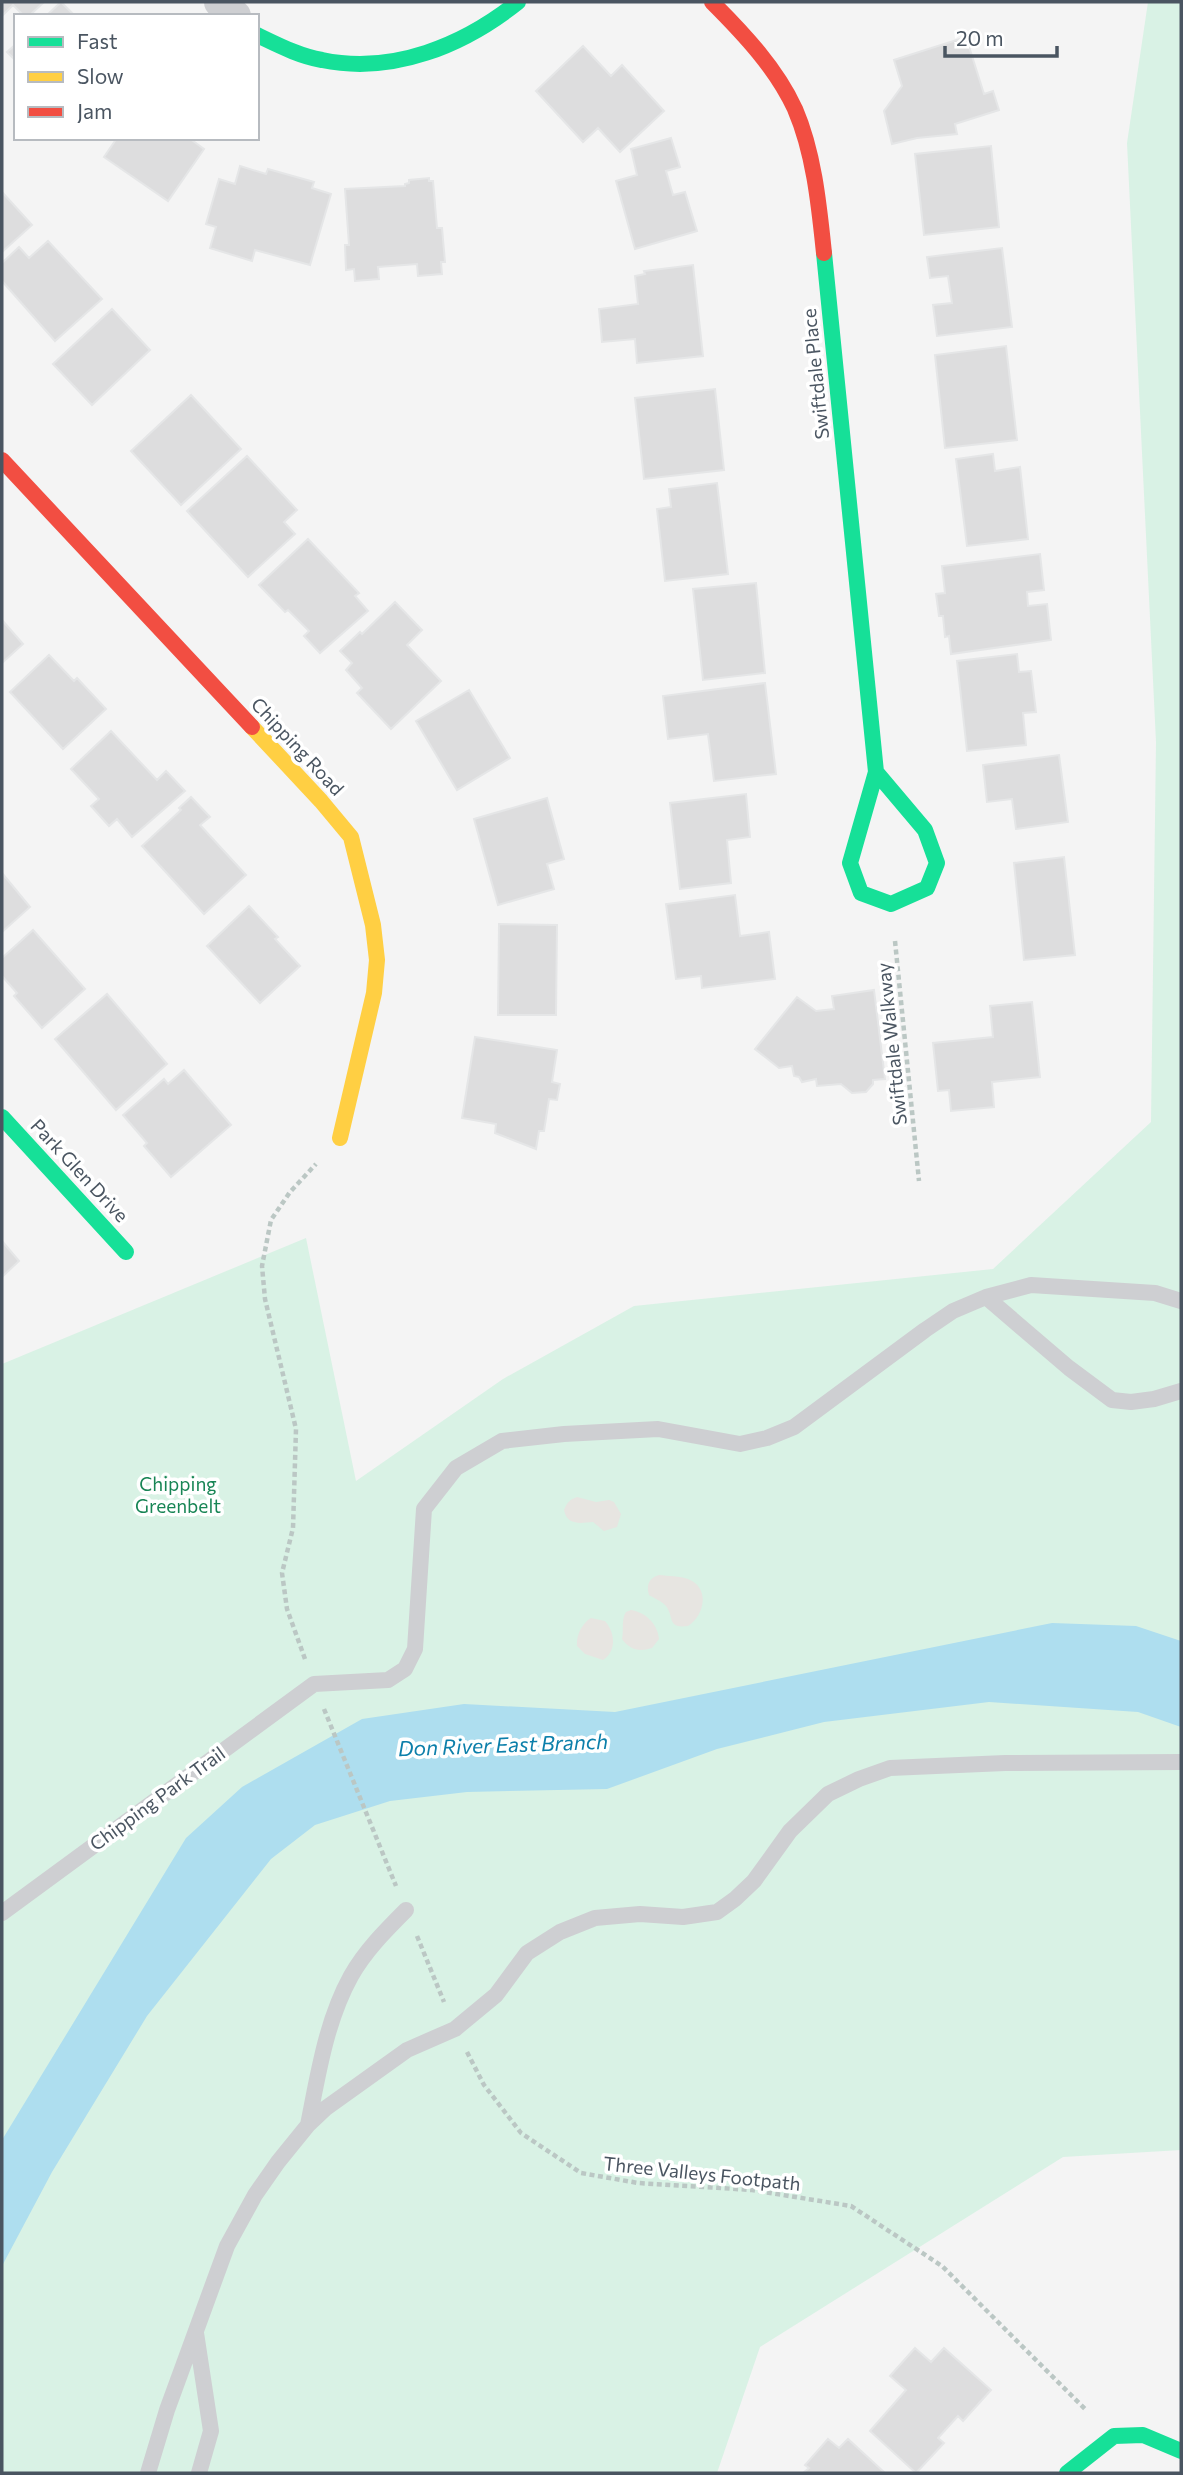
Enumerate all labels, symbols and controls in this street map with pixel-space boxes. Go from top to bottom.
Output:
legend [14,14,259,140]
scale bar [945,14,1057,58]
text: 20 m [956,25,1004,50]
text: Fast [77,28,118,53]
text: Slow [77,63,124,88]
text: Jam [77,98,112,123]
street label: Swiftdale Place [797,307,833,441]
street label: Chipping Road [247,692,349,800]
street label: Swiftdale Walkway [871,961,911,1126]
street label: Park Glen Drive [26,1114,134,1226]
park label: Chipping Greenbelt [135,1472,221,1517]
water label: Don River East Branch [397,1728,609,1760]
street label: Chipping Park Trail [85,1741,229,1855]
street label: Three Valleys Footpath [602,2151,802,2195]

